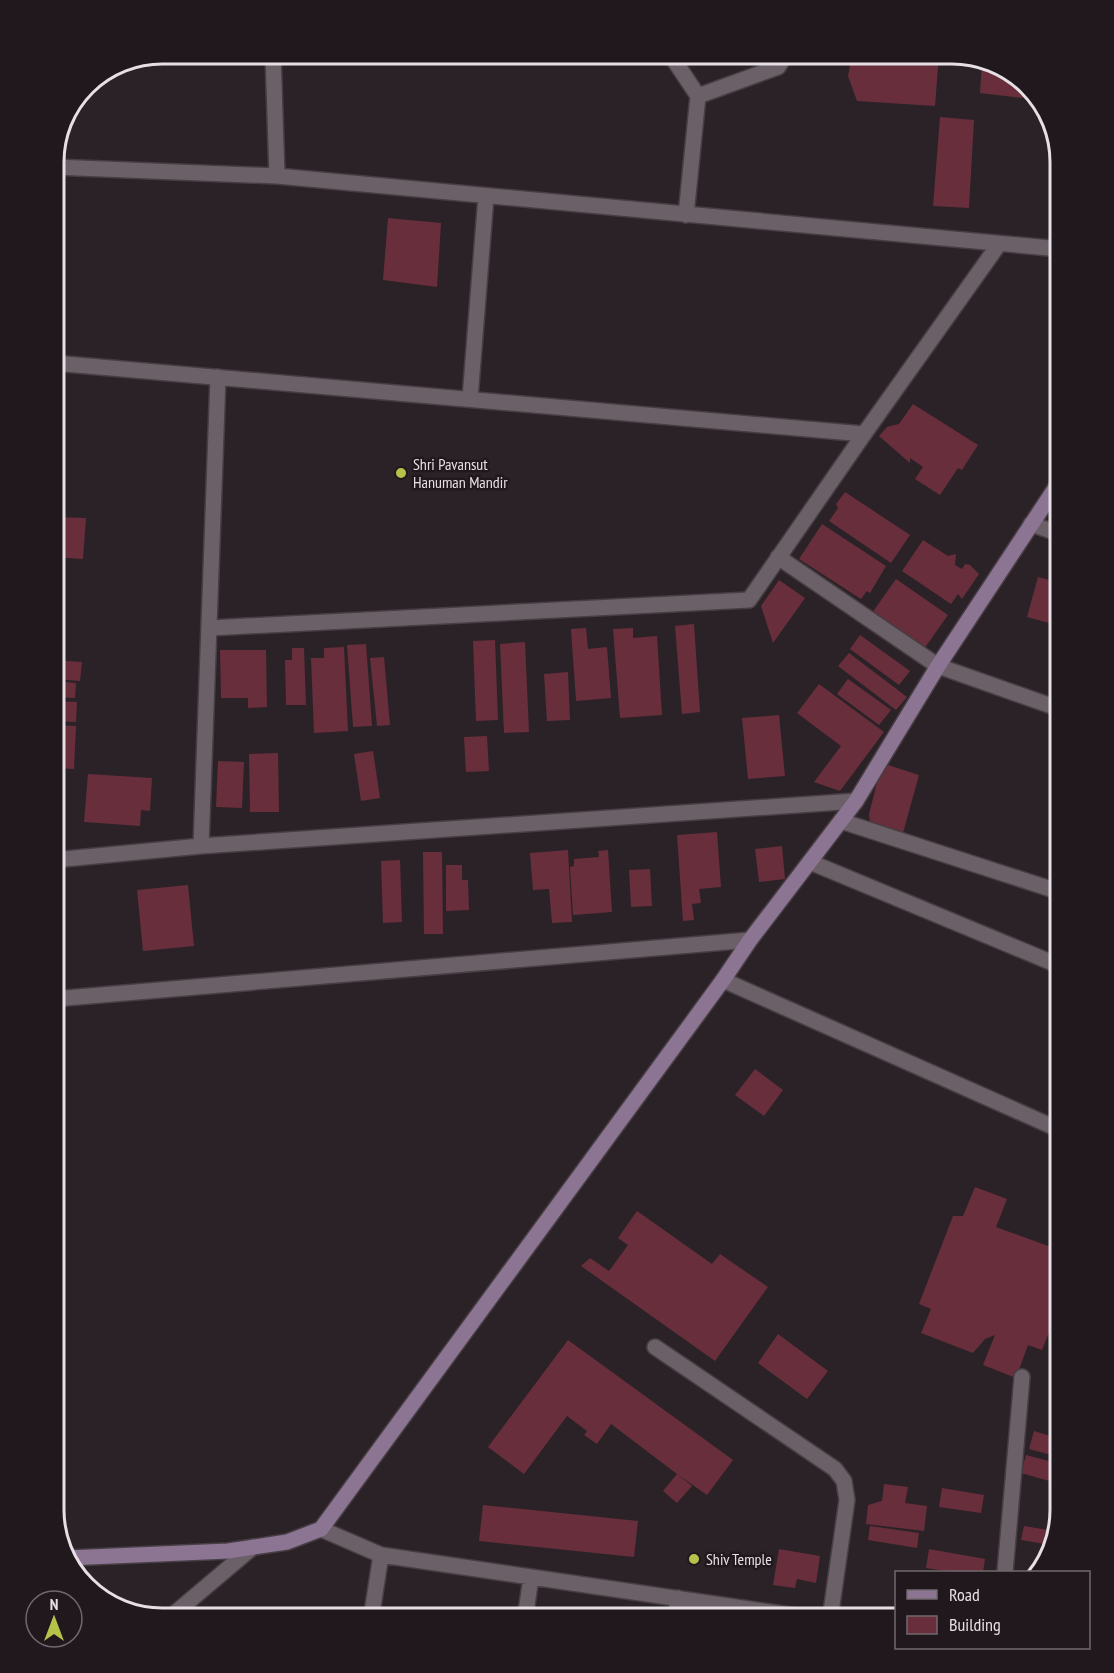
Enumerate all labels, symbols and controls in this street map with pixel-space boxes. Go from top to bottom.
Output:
place label: Shri Pavansut Hanuman Mandir [413,454,508,492]
marker: Shri Pavansut Hanuman Mandir [394,466,408,480]
place label: Shiv Temple [706,1549,772,1569]
marker: Shiv Temple [687,1552,701,1566]
legend [895,1571,1090,1649]
text: Road [949,1583,980,1606]
north arrow [24,1589,84,1649]
text: N [50,1594,58,1614]
text: Building [949,1613,1001,1636]

